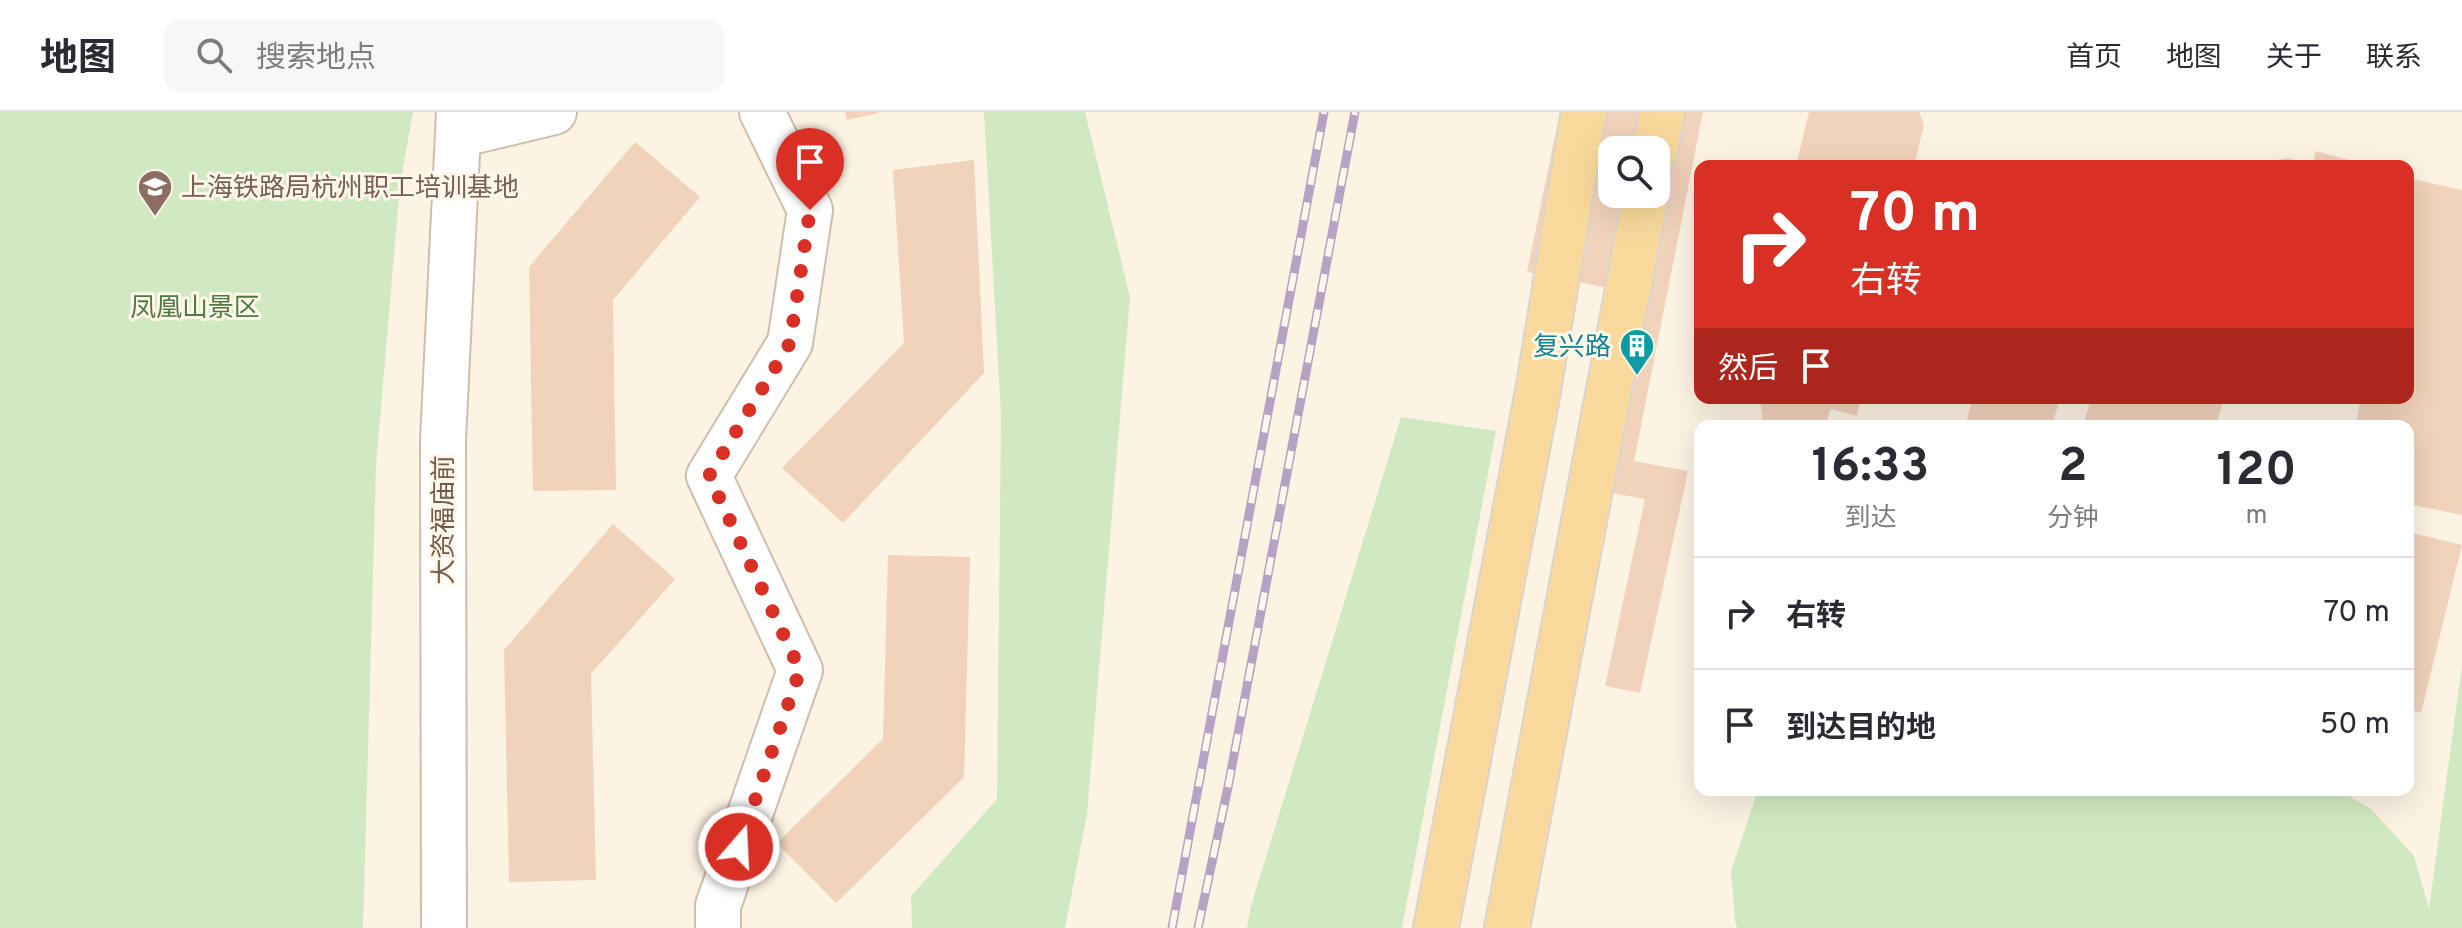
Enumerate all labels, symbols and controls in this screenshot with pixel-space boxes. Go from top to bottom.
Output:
search box [164,19,724,91]
icon: search [192,33,236,77]
text: 地图 [40,36,116,85]
text: 搜索地点 [256,41,376,78]
text: 首页 [2066,41,2122,77]
text: 地图 [2166,41,2222,77]
text: 关于 [2266,41,2322,77]
text: 联系 [2366,41,2422,77]
pin [776,128,844,210]
map controls [1598,136,1670,208]
button: search [1598,136,1670,208]
icon: arrive [788,140,832,184]
school or university icon: 上海铁路局杭州职工培训基地 [136,168,174,218]
place label: 上海铁路局杭州职工培训基地 [181,173,519,206]
text: 70 m [1850,181,1980,251]
icon: right [1718,192,1822,296]
text: 右转 [1850,260,1922,306]
park label: 凤凰山景区 [130,293,260,326]
building icon: 复兴路 [1618,327,1656,377]
place label: 复兴路 [1533,332,1611,365]
icon: arrive [1794,344,1838,388]
text: 然后 [1718,352,1778,389]
text: 16:33 [1811,438,1929,498]
text: 2 [2058,438,2088,498]
text: 120 [2216,442,2297,502]
street label: 大资福庙前 [429,455,462,585]
text: m [2245,500,2267,533]
text: 到达 [1844,503,1896,536]
text: 分钟 [2047,503,2099,536]
icon: right [1718,591,1762,635]
text: 70 m [2324,595,2390,632]
text: 右转 [1786,599,1846,636]
icon: arrive [1718,703,1762,747]
text: 50 m [2320,707,2390,744]
text: 到达目的地 [1786,711,1936,748]
position arrow [697,805,781,889]

